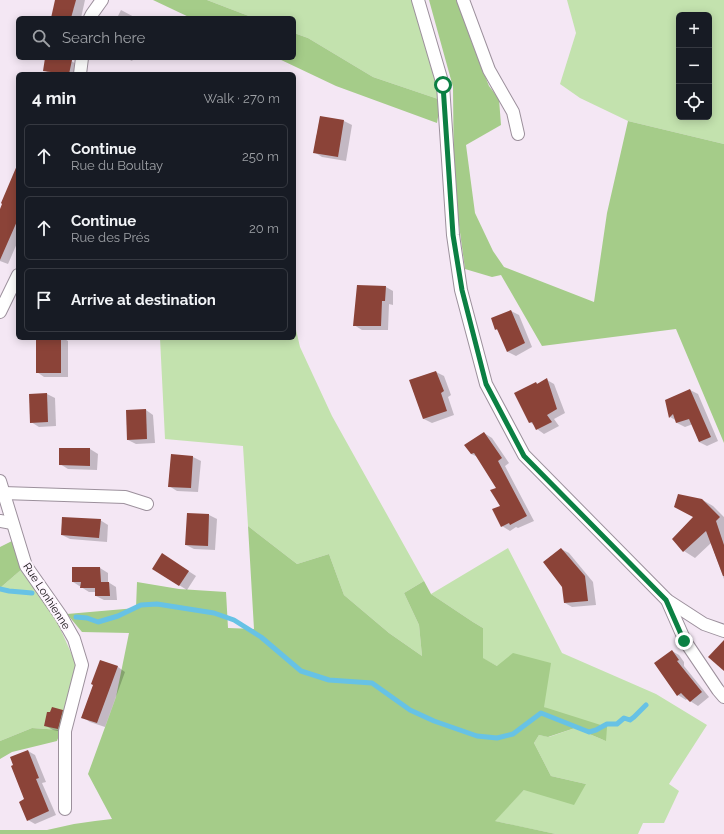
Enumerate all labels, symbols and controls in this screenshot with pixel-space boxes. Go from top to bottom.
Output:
map controls [676,12,712,120]
button: + [676,12,712,48]
search box [16,16,296,60]
icon: search [30,27,52,49]
text: Search here [62,29,145,47]
button: − [676,48,712,84]
route start [434,76,452,94]
button: locate [676,84,712,120]
text: 4 min [32,88,76,108]
text: Walk · 270 m [204,91,280,106]
text: Continue [71,140,136,158]
icon: ahead [33,145,55,167]
text: 250 m [242,149,279,164]
text: Rue du Boultay [71,158,163,173]
text: Continue [71,212,136,230]
icon: ahead [33,217,55,239]
text: 20 m [249,221,279,236]
text: Rue des Prés [71,230,150,245]
icon: arrive [33,289,55,311]
text: Arrive at destination [71,291,216,309]
street label: Rue Lonhienne [20,561,73,632]
route end [675,632,693,650]

